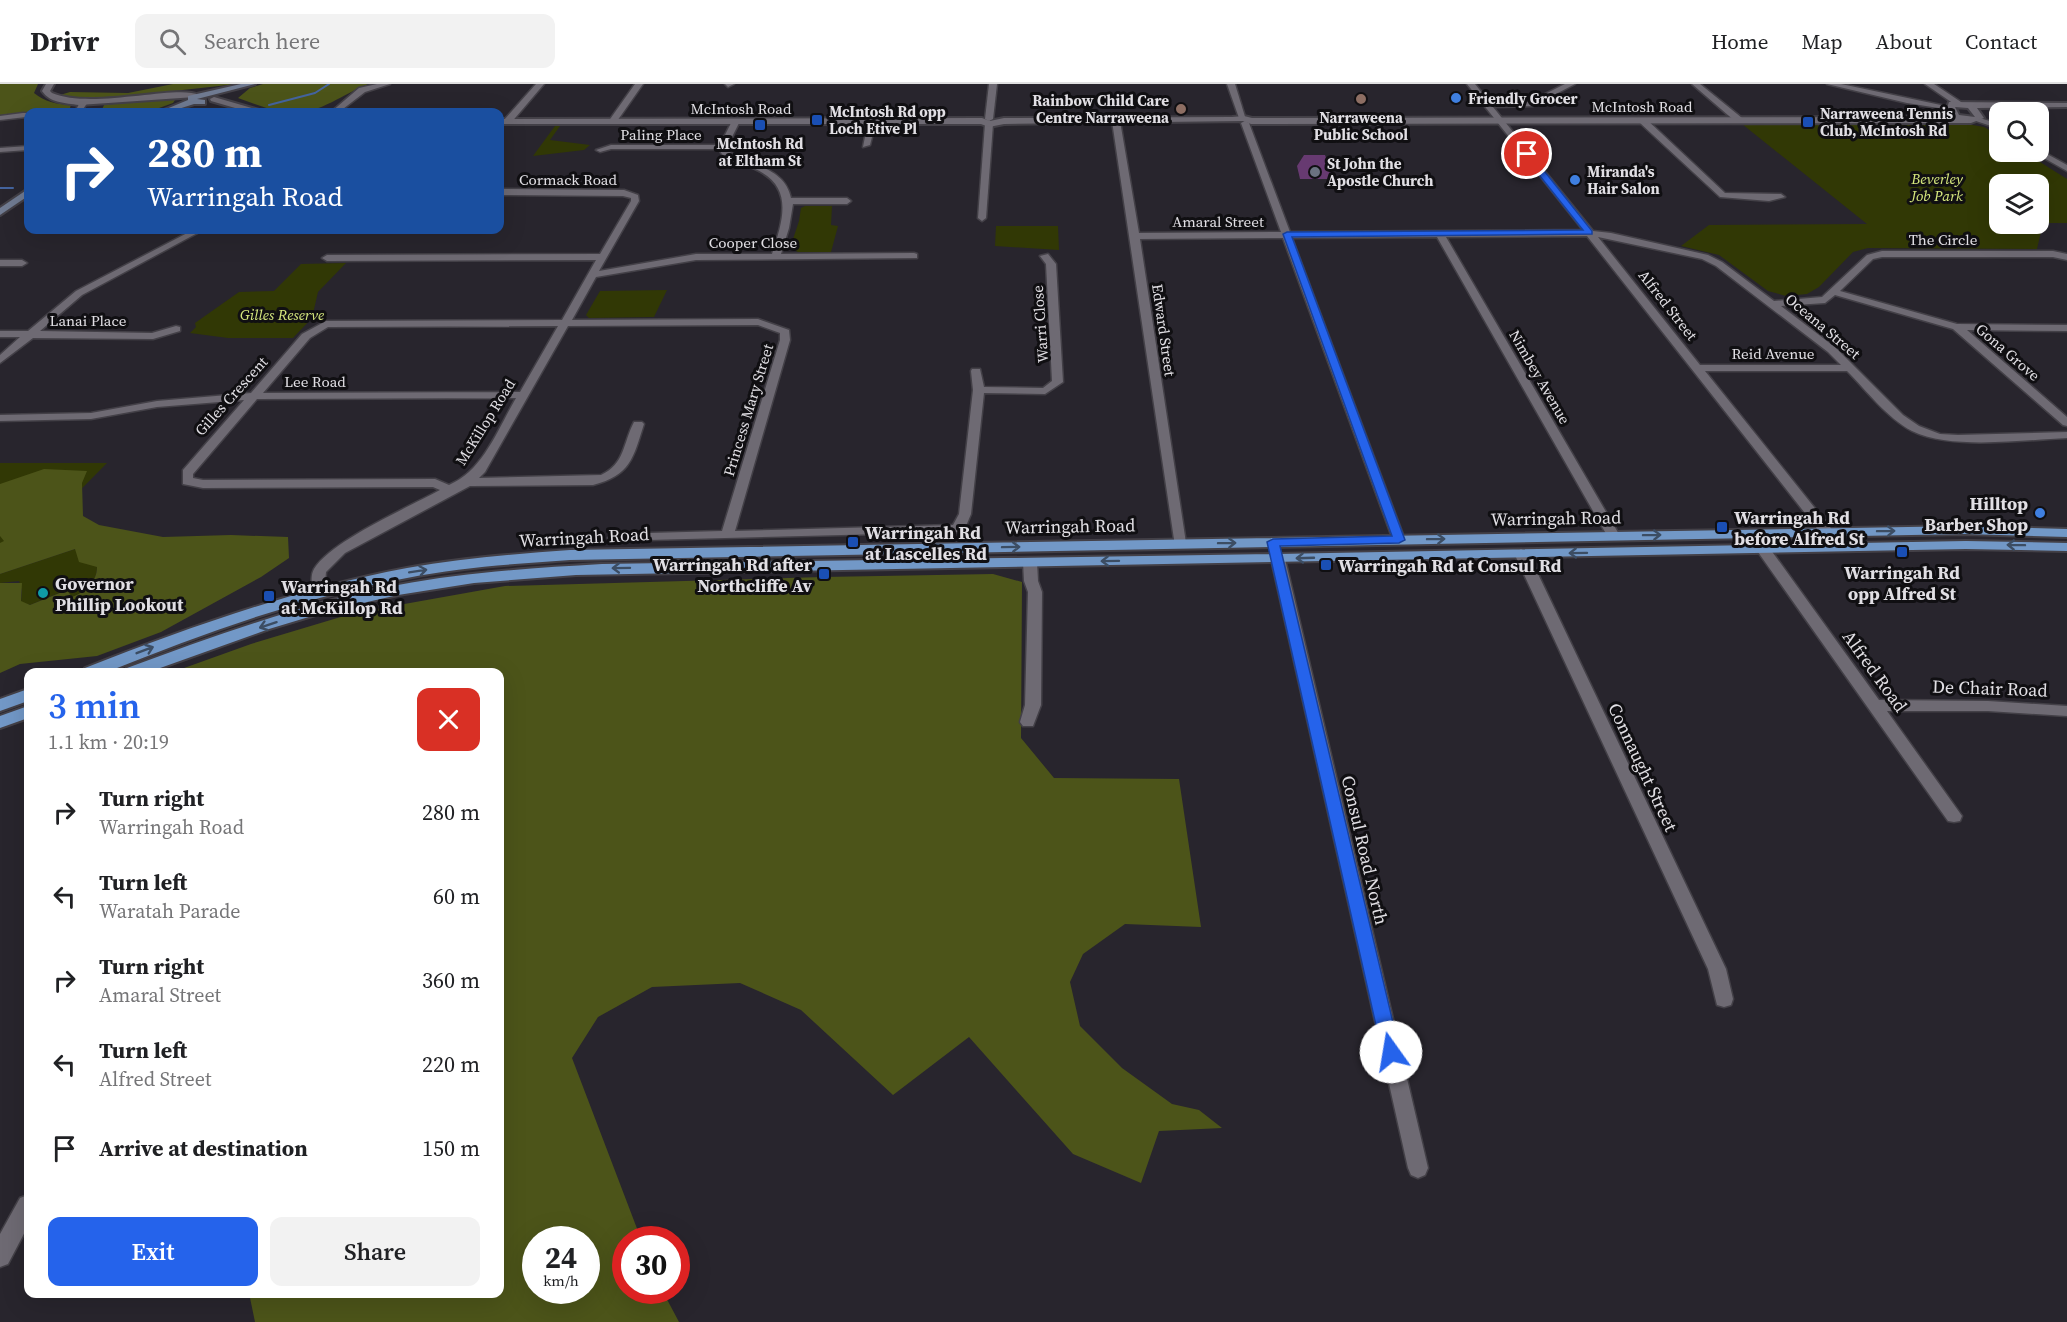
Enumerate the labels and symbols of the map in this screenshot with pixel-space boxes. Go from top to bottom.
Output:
place label: Friendly Grocer [1468,88,1578,109]
place label: Rainbow Child Care Centre Narraweena [1032,90,1170,128]
marker: Friendly Grocer [1449,91,1463,105]
marker: Narraweena Public School [1354,92,1368,106]
street label: McIntosh Road [1592,96,1693,117]
street label: McIntosh Road [691,98,792,119]
place label: McIntosh Rd opp Loch Etive Pl [829,101,946,139]
marker: Rainbow Child Care Centre Narraweena [1174,102,1188,116]
place label: Narraweena Tennis Club, McIntosh Rd [1820,103,1953,141]
place label: Narraweena Public School [1314,107,1408,145]
marker: McIntosh Rd opp Loch Etive Pl [810,113,824,127]
marker: Narraweena Tennis Club, McIntosh Rd [1801,115,1815,129]
marker: McIntosh Rd at Eltham St [753,118,767,132]
street label: Paling Place [620,124,702,145]
pin [1501,128,1552,179]
place label: McIntosh Rd at Eltham St [716,133,804,171]
place label: St John the Apostle Church [1327,153,1433,191]
place label: Miranda's Hair Salon [1587,161,1660,199]
marker: St John the Apostle Church [1308,165,1322,179]
park label: Beverley Job Park [1909,168,1964,206]
street label: Cormack Road [519,169,618,190]
marker: Miranda's Hair Salon [1568,173,1582,187]
street label: Amaral Street [1172,211,1264,232]
street label: The Circle [1909,229,1978,250]
street label: Cooper Close [709,232,798,253]
street label: Alfred Street [1634,265,1702,345]
street label: Edward Street [1147,282,1181,378]
street label: Warri Close [1027,284,1053,364]
street label: Oceana Street [1781,288,1865,364]
park label: Gilles Reserve [240,304,324,325]
street label: Lanai Place [50,310,127,331]
street label: Gona Grove [1972,318,2045,386]
street label: Nimbey Avenue [1505,326,1576,428]
street label: Princess Mary Street [718,341,778,479]
street label: Reid Avenue [1732,343,1815,364]
street label: Gilles Crescent [190,352,272,440]
street label: Lee Road [284,371,346,392]
street label: McKillop Road [450,374,520,469]
place label: Hilltop Barber Shop [1924,491,2028,537]
street label: Warringah Road [1491,504,1621,532]
place label: Warringah Rd before Alfred St [1734,505,1865,551]
marker: Hilltop Barber Shop [2033,506,2047,520]
street label: Warringah Road [1005,512,1135,540]
place label: Warringah Rd at Lascelles Rd [865,520,987,566]
marker: Warringah Rd before Alfred St [1715,520,1729,534]
street label: Warringah Road [518,521,650,553]
one-way arrow [1875,525,1895,537]
one-way arrow [1642,530,1662,541]
one-way arrow [1426,533,1446,545]
marker: Warringah Rd at Lascelles Rd [846,535,860,549]
one-way arrow [1216,537,1236,549]
one-way arrow [2007,539,2027,550]
one-way arrow [1001,541,1021,552]
marker: Warringah Rd opp Alfred St [1895,545,1909,559]
one-way arrow [1568,547,1588,558]
place label: Warringah Rd after Northcliffe Av [653,552,813,598]
one-way arrow [1296,552,1316,564]
place label: Warringah Rd at Consul Rd [1338,553,1562,578]
one-way arrow [1101,555,1121,567]
marker: Warringah Rd at Consul Rd [1319,558,1333,572]
place label: Warringah Rd opp Alfred St [1844,560,1960,606]
one-way arrow [612,562,632,574]
one-way arrow [408,566,428,577]
marker: Warringah Rd after Northcliffe Av [817,567,831,581]
place label: Governor Phillip Lookout [55,571,184,617]
place label: Warringah Rd at McKillop Rd [281,574,403,620]
marker: Governor Phillip Lookout [36,586,50,600]
marker: Warringah Rd at McKillop Rd [262,589,276,603]
one-way arrow [259,621,278,632]
street label: Alfred Road [1837,625,1913,717]
one-way arrow [135,644,154,655]
street label: De Chair Road [1932,673,2048,703]
street label: Connaught Street [1602,699,1684,835]
street label: Consul Road North [1336,773,1394,927]
position arrow [1359,1020,1423,1084]
speed limit sign: 30 [612,1226,690,1304]

